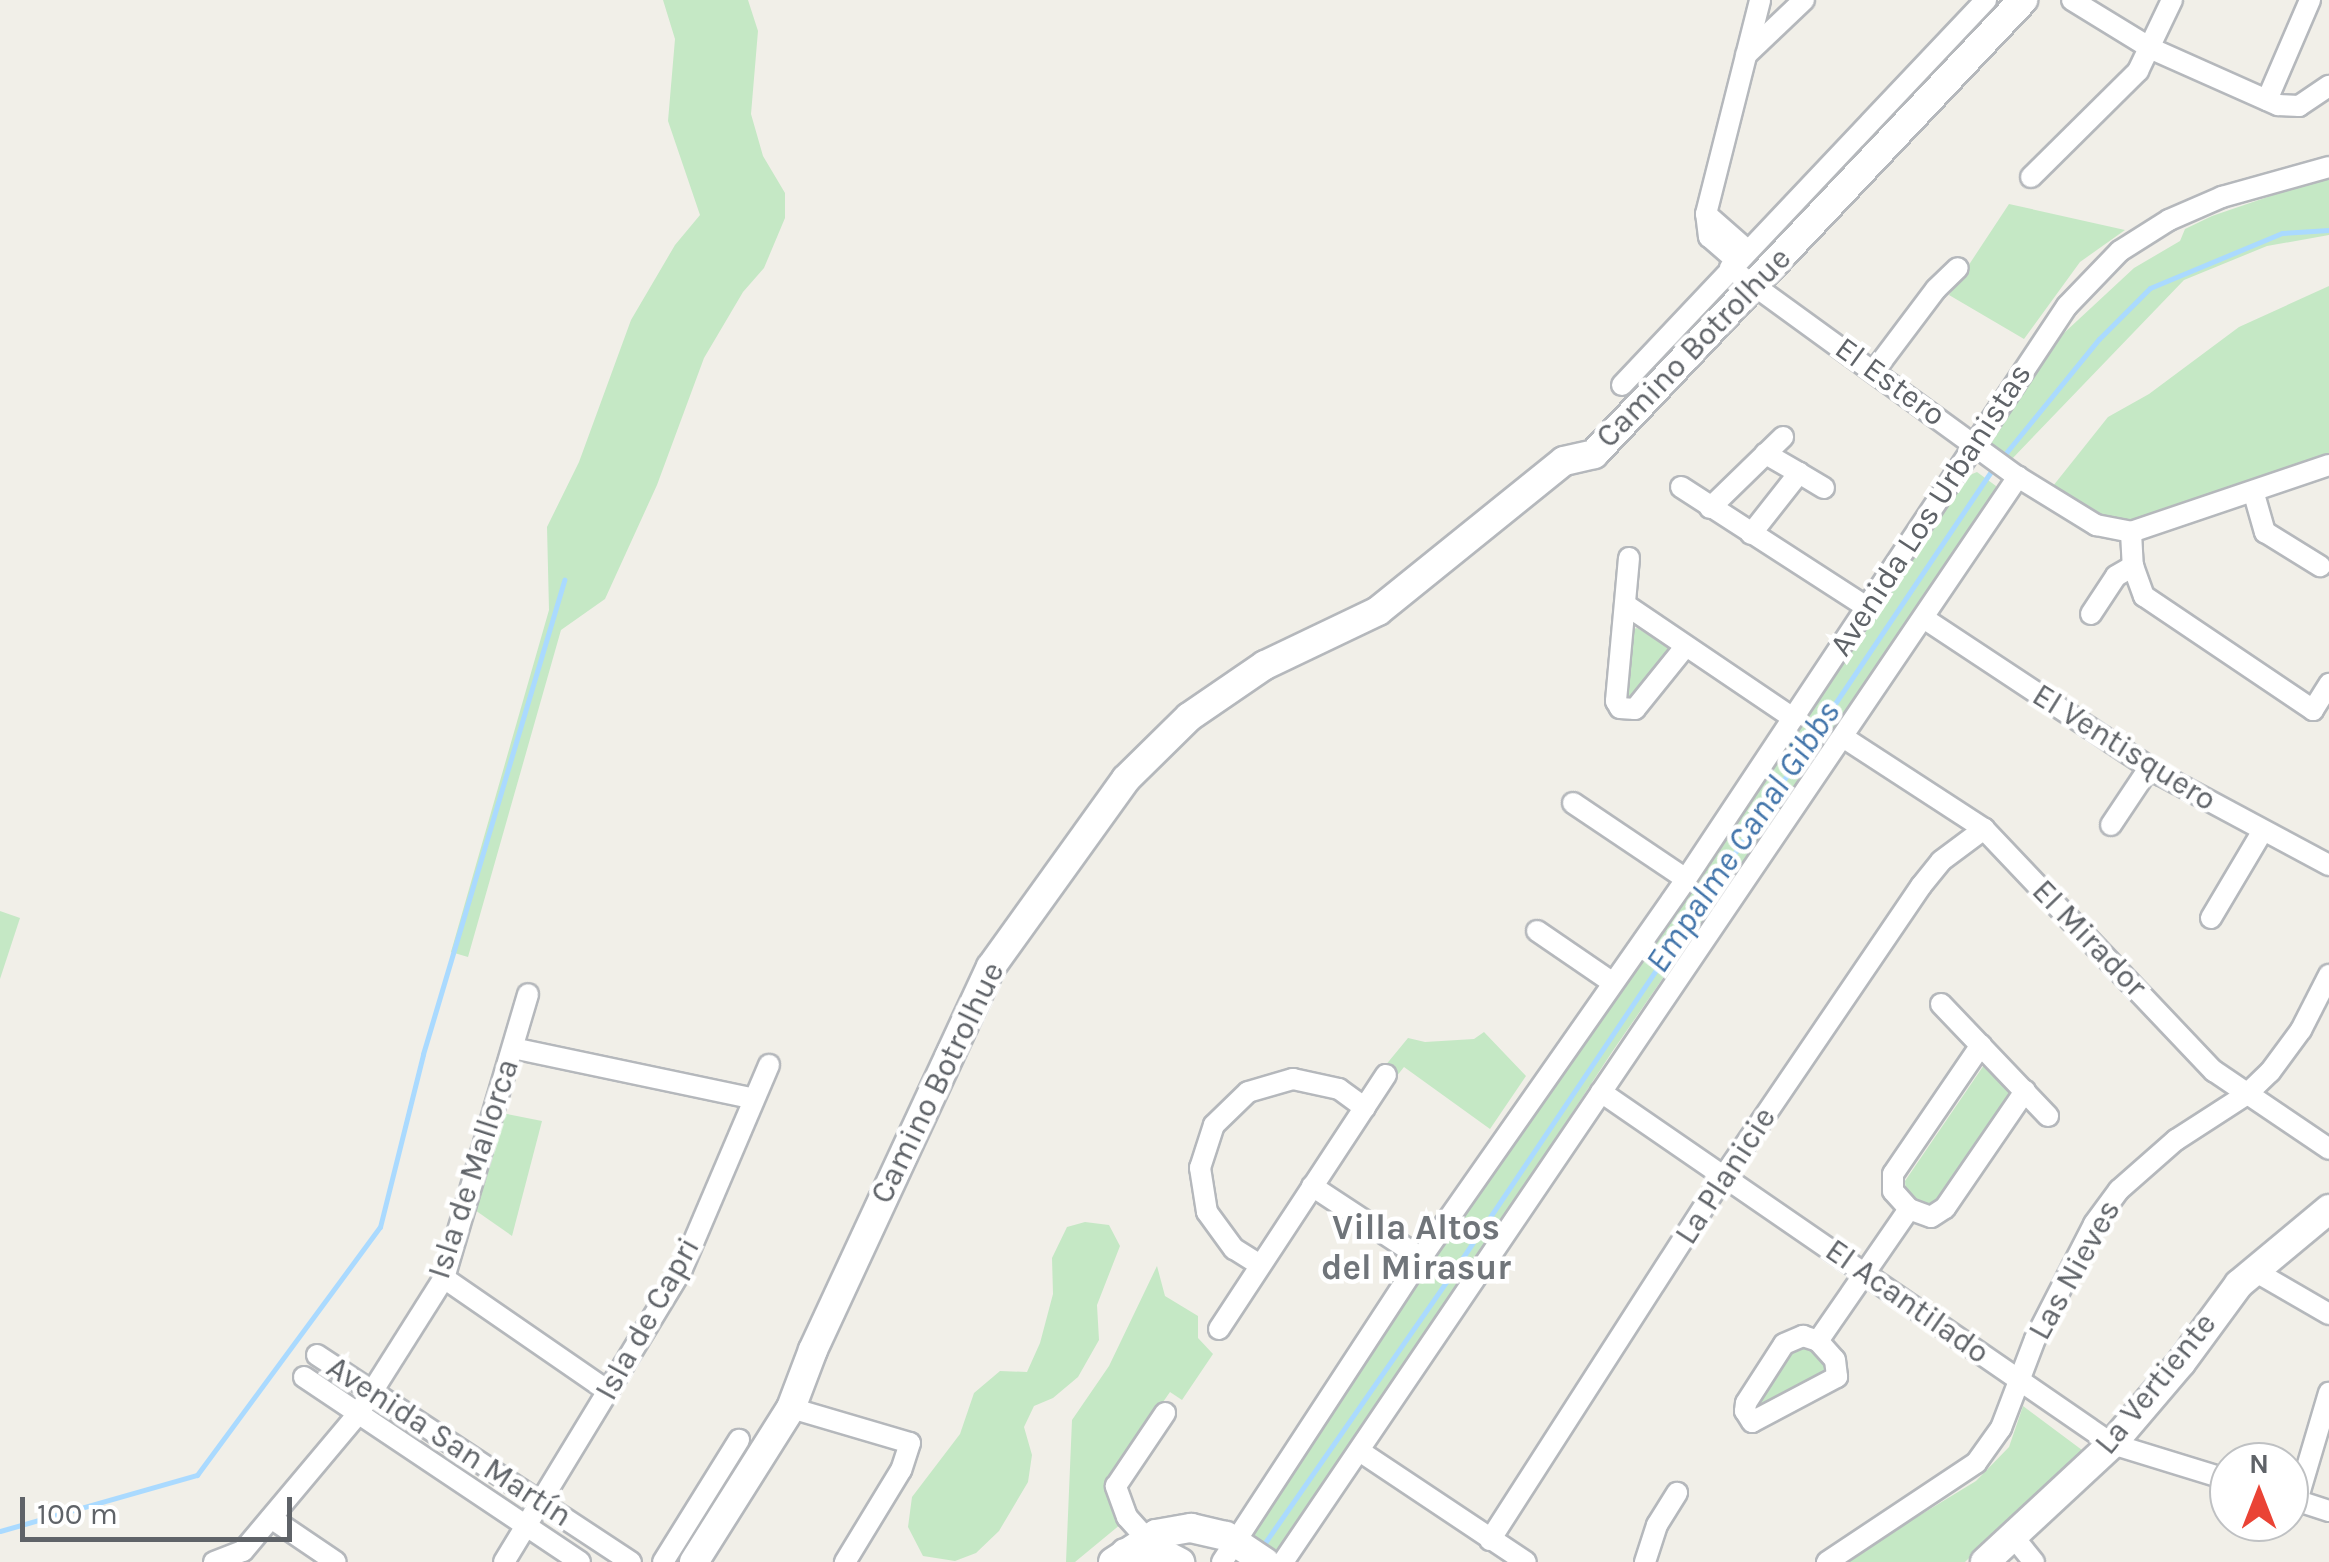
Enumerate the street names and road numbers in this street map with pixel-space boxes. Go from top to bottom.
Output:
street label: Camino Botrolhue [1589,240,1799,456]
street label: El Estero [1827,329,1953,435]
street label: Avenida Los Urbanistas [1822,356,2040,664]
street label: El Ventisquero [2025,676,2223,820]
street label: El Mirador [2024,872,2154,1006]
street label: Camino Botrolhue [863,956,1013,1210]
street label: Isla de Mallorca [420,1054,528,1284]
street label: La Planicie [1667,1100,1785,1252]
street label: Las Nieves [2021,1193,2129,1347]
street label: Isla de Capri [588,1231,708,1407]
street label: El Acantilado [1818,1232,1996,1372]
street label: La Vertiente [2087,1305,2225,1463]
street label: Avenida San Martín [319,1348,579,1536]

